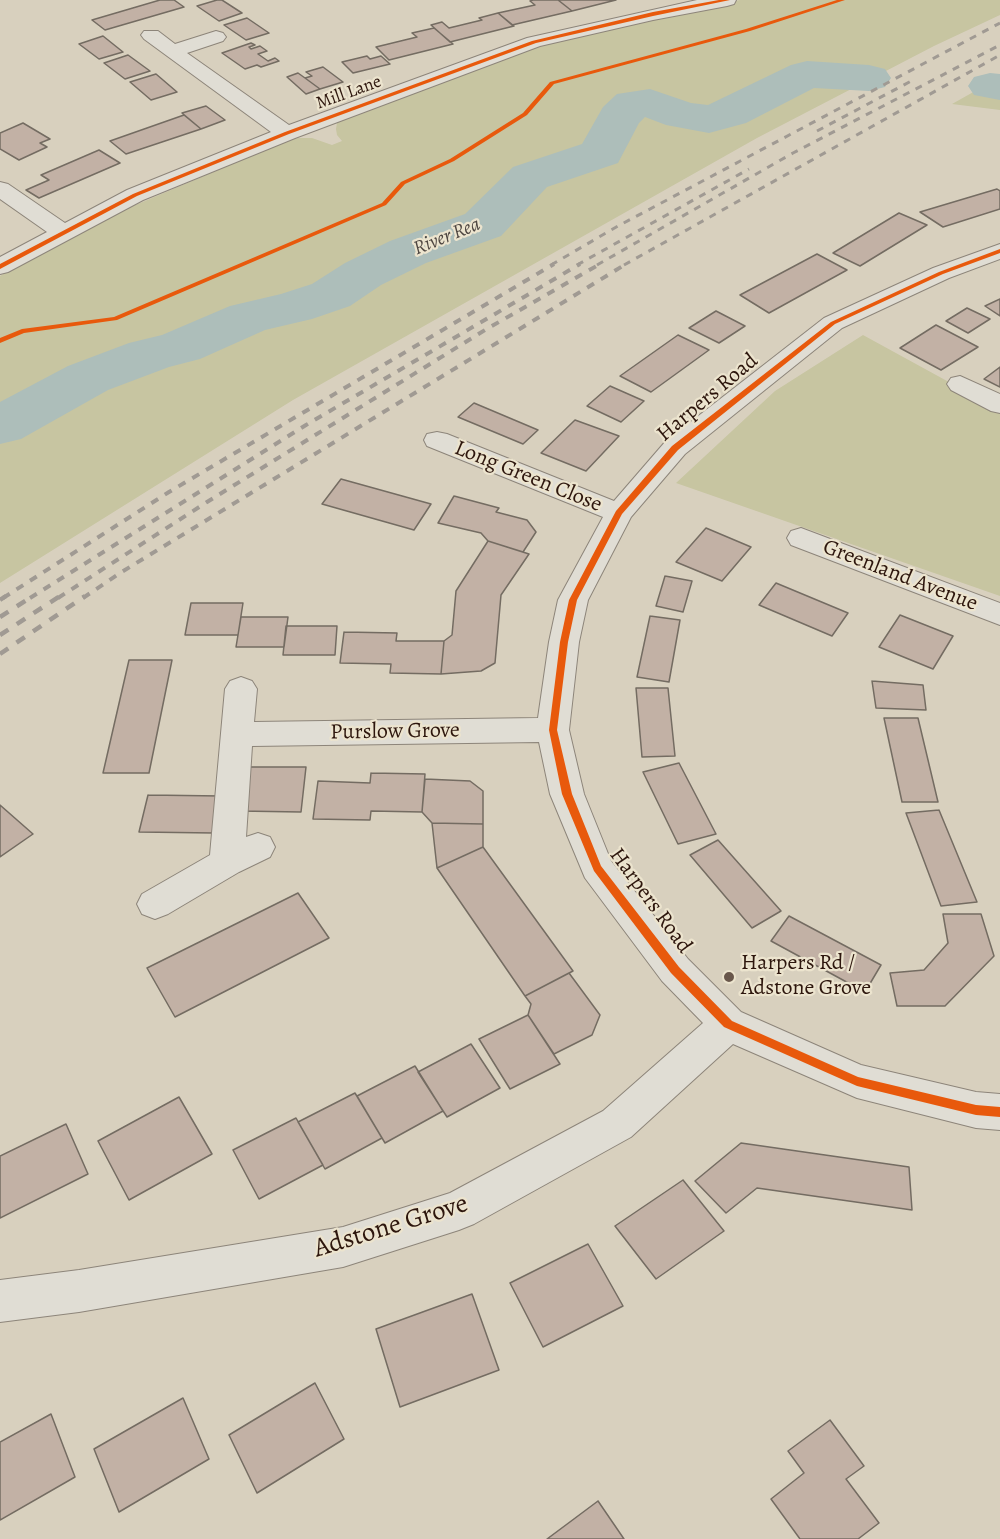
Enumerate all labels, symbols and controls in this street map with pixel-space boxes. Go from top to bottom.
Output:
street label: Mill Lane [313,71,385,115]
water label: River Rea [410,213,484,261]
street label: Harpers Road [652,348,764,448]
street label: Long Green Close [450,435,606,519]
street label: Greenland Avenue [819,534,981,618]
street label: Purslow Grove [330,718,460,746]
street label: Harpers Road [603,843,697,959]
place label: Harpers Rd / Adstone Grove [741,951,871,1002]
marker: Harpers Rd / Adstone Grove [722,970,736,984]
street label: Adstone Grove [310,1188,472,1266]

